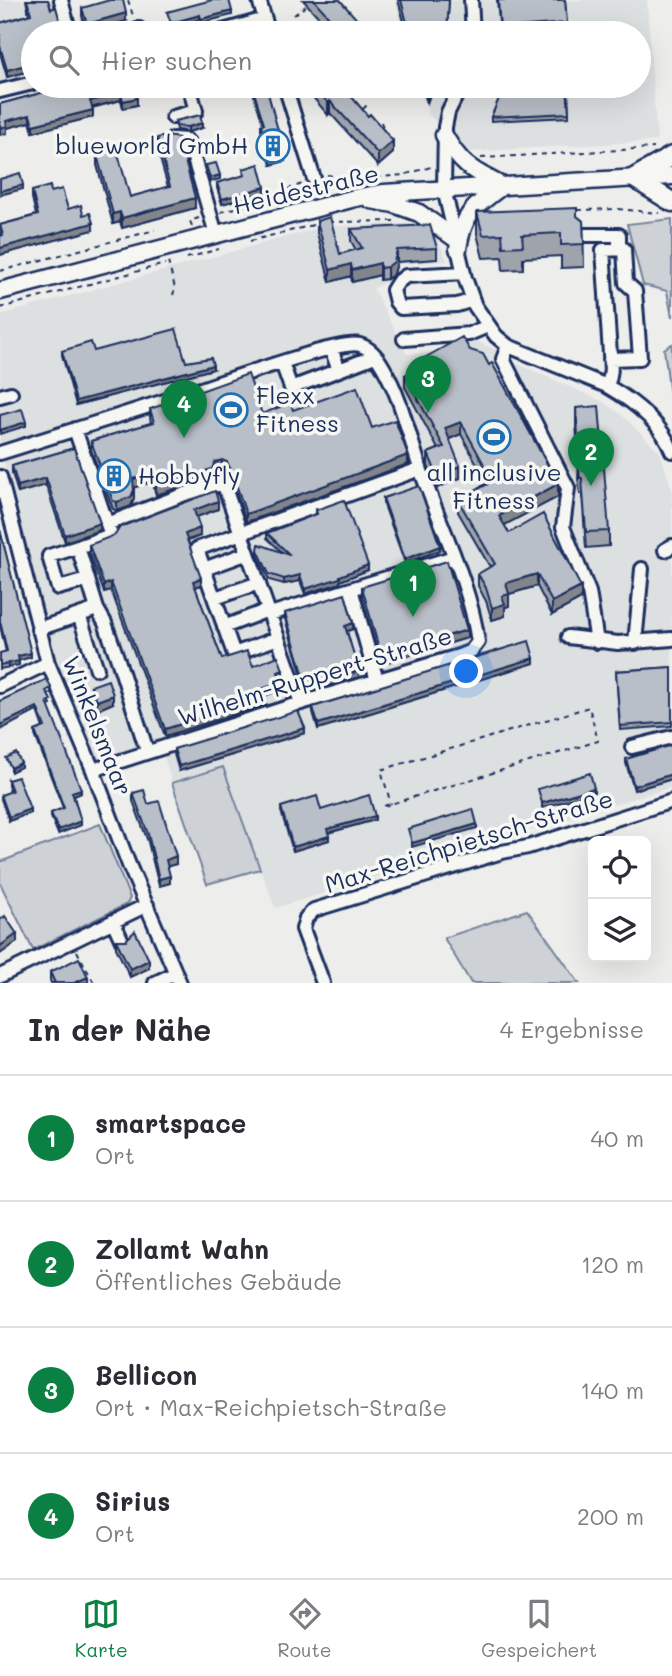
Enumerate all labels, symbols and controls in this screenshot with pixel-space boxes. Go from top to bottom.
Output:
search box [21,21,651,98]
icon: search [45,41,83,79]
text: Hier suchen [101,43,252,77]
building icon: blueworld GmbH [254,127,292,165]
place label: blueworld GmbH [56,129,248,160]
street label: Heidestraße [230,157,382,220]
pin: 3 [405,355,451,413]
place label: Flexx Fitness [256,379,339,438]
pin: 4 [161,380,207,438]
sports icon: Flexx Fitness [212,391,250,429]
sports icon: all inclusive Fitness [475,418,513,456]
pin: 2 [568,428,614,486]
place label: all inclusive Fitness [426,456,562,515]
building icon: Hobbyfly [95,457,133,495]
place label: Hobbyfly [138,459,240,490]
pin: 1 [390,559,436,617]
street label: Wilhelm-Ruppert-Straße [174,619,455,732]
street label: Winkelsmaar [56,651,141,800]
your location [449,654,483,688]
street label: Max-Reichpietsch-Straße [321,782,616,899]
map controls [588,836,651,962]
button: locate [588,836,651,899]
button: layers [588,899,651,962]
text: In der Nähe [28,1009,211,1049]
text: 4 Ergebnisse [500,1014,644,1044]
text: smartspace [95,1106,246,1140]
text: 1 [46,1123,56,1153]
text: 40 m [591,1123,644,1153]
text: Ort [95,1140,135,1170]
text: Zollamt Wahn [95,1232,269,1266]
text: 2 [45,1249,57,1279]
text: 120 m [581,1249,644,1279]
text: Öffentliches Gebäude [95,1266,342,1296]
text: Bellicon [95,1358,197,1392]
text: 3 [44,1375,58,1405]
text: 140 m [580,1375,644,1405]
text: Ort · Max-Reichpietsch-Straße [95,1392,447,1422]
text: Sirius [95,1484,170,1518]
text: 4 [44,1501,58,1531]
text: 200 m [577,1501,644,1531]
text: Ort [95,1518,135,1548]
tab: Karte [75,1595,128,1662]
tab: Route [278,1595,332,1662]
tab: Gespeichert [481,1595,597,1662]

